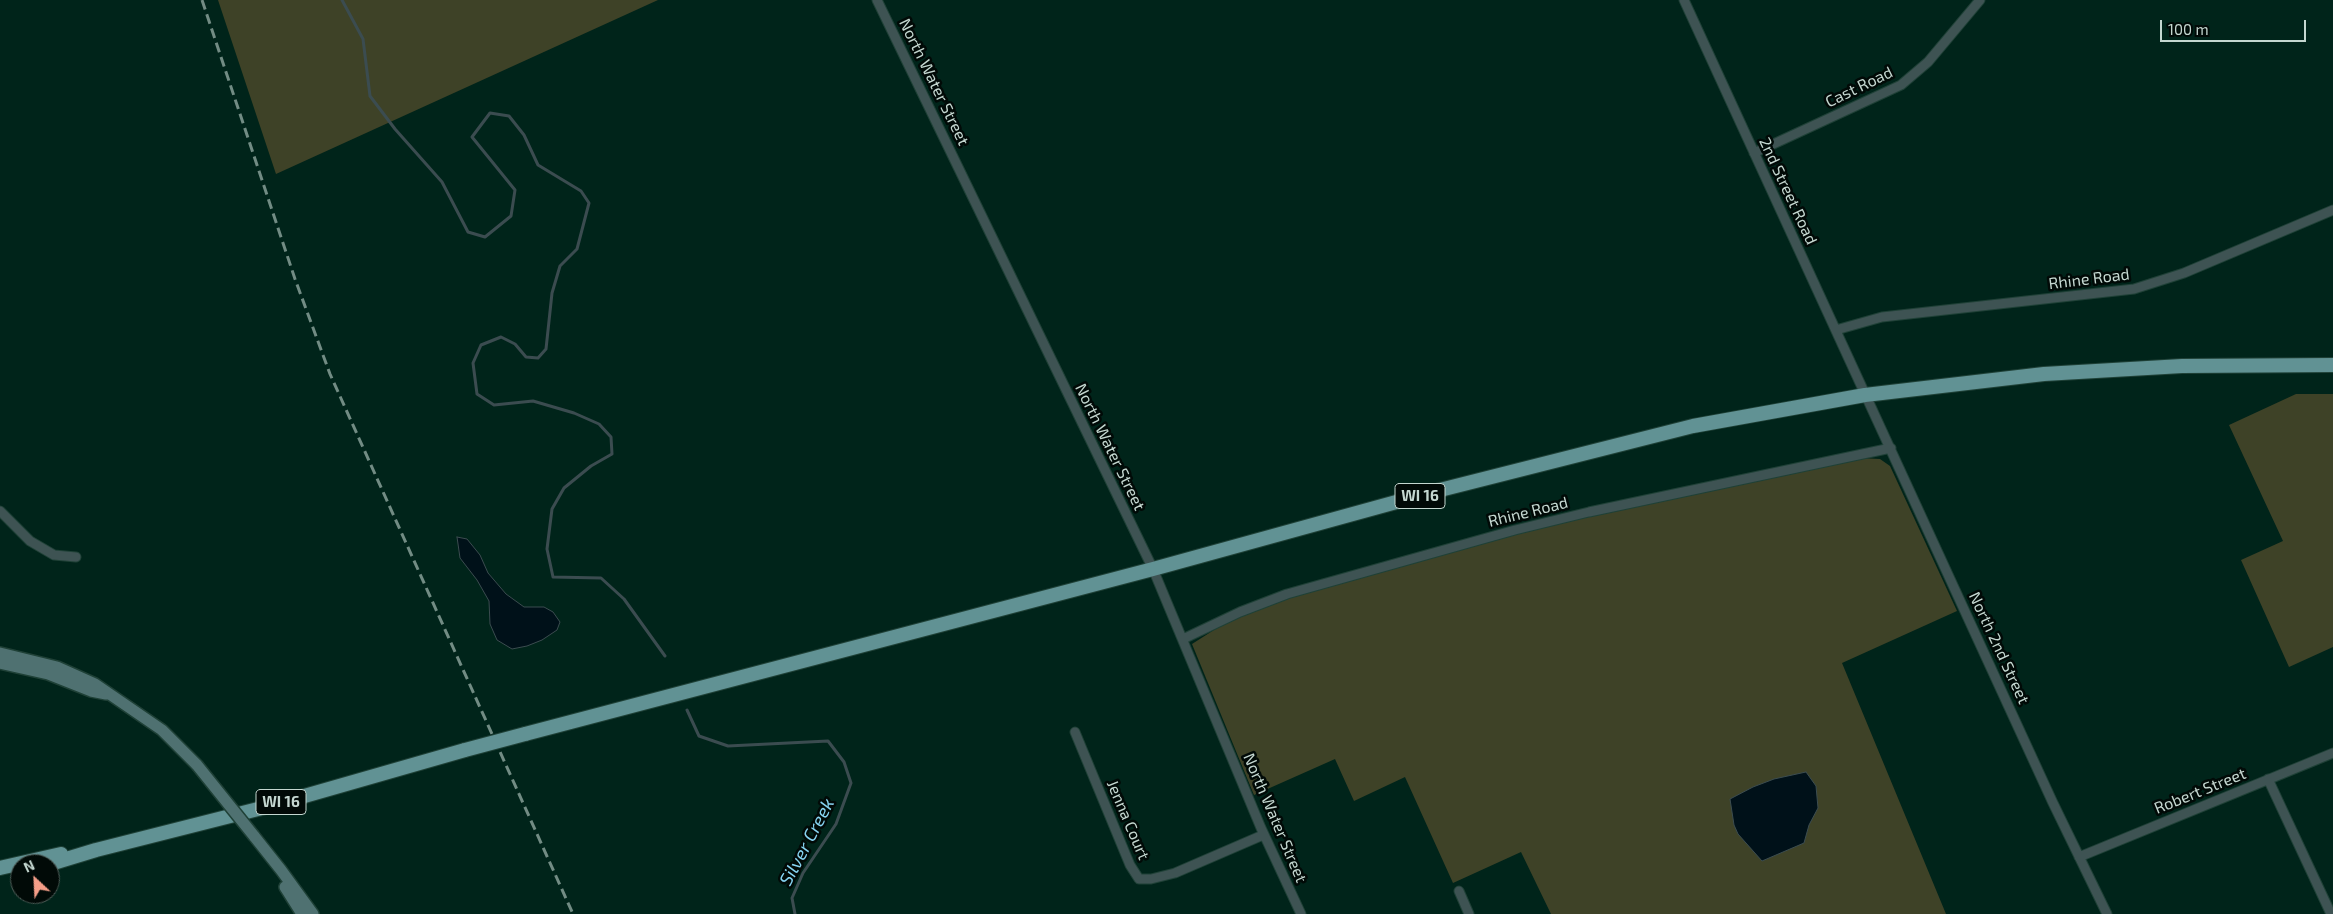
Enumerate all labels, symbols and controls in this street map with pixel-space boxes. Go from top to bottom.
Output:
scale bar [2163,10,2309,42]
street label: North Water Street [895,15,973,149]
text: 100 m [2168,20,2209,38]
street label: Cast Road [1822,62,1896,112]
street label: 2nd Street Road [1755,134,1821,248]
street label: Rhine Road [2047,265,2131,293]
street label: North Water Street [1071,380,1149,514]
road number: WI 16 [1395,484,1445,508]
street label: Rhine Road [1486,493,1570,531]
street label: North 2nd Street [1965,589,2033,707]
street label: North Water Street [1239,750,1311,886]
street label: Robert Street [2151,764,2249,818]
street label: Jenna Court [1103,777,1153,863]
road number: WI 16 [256,790,306,814]
water label: Silver Creek [775,795,839,889]
north arrow [10,854,60,904]
text: N [21,856,37,876]

